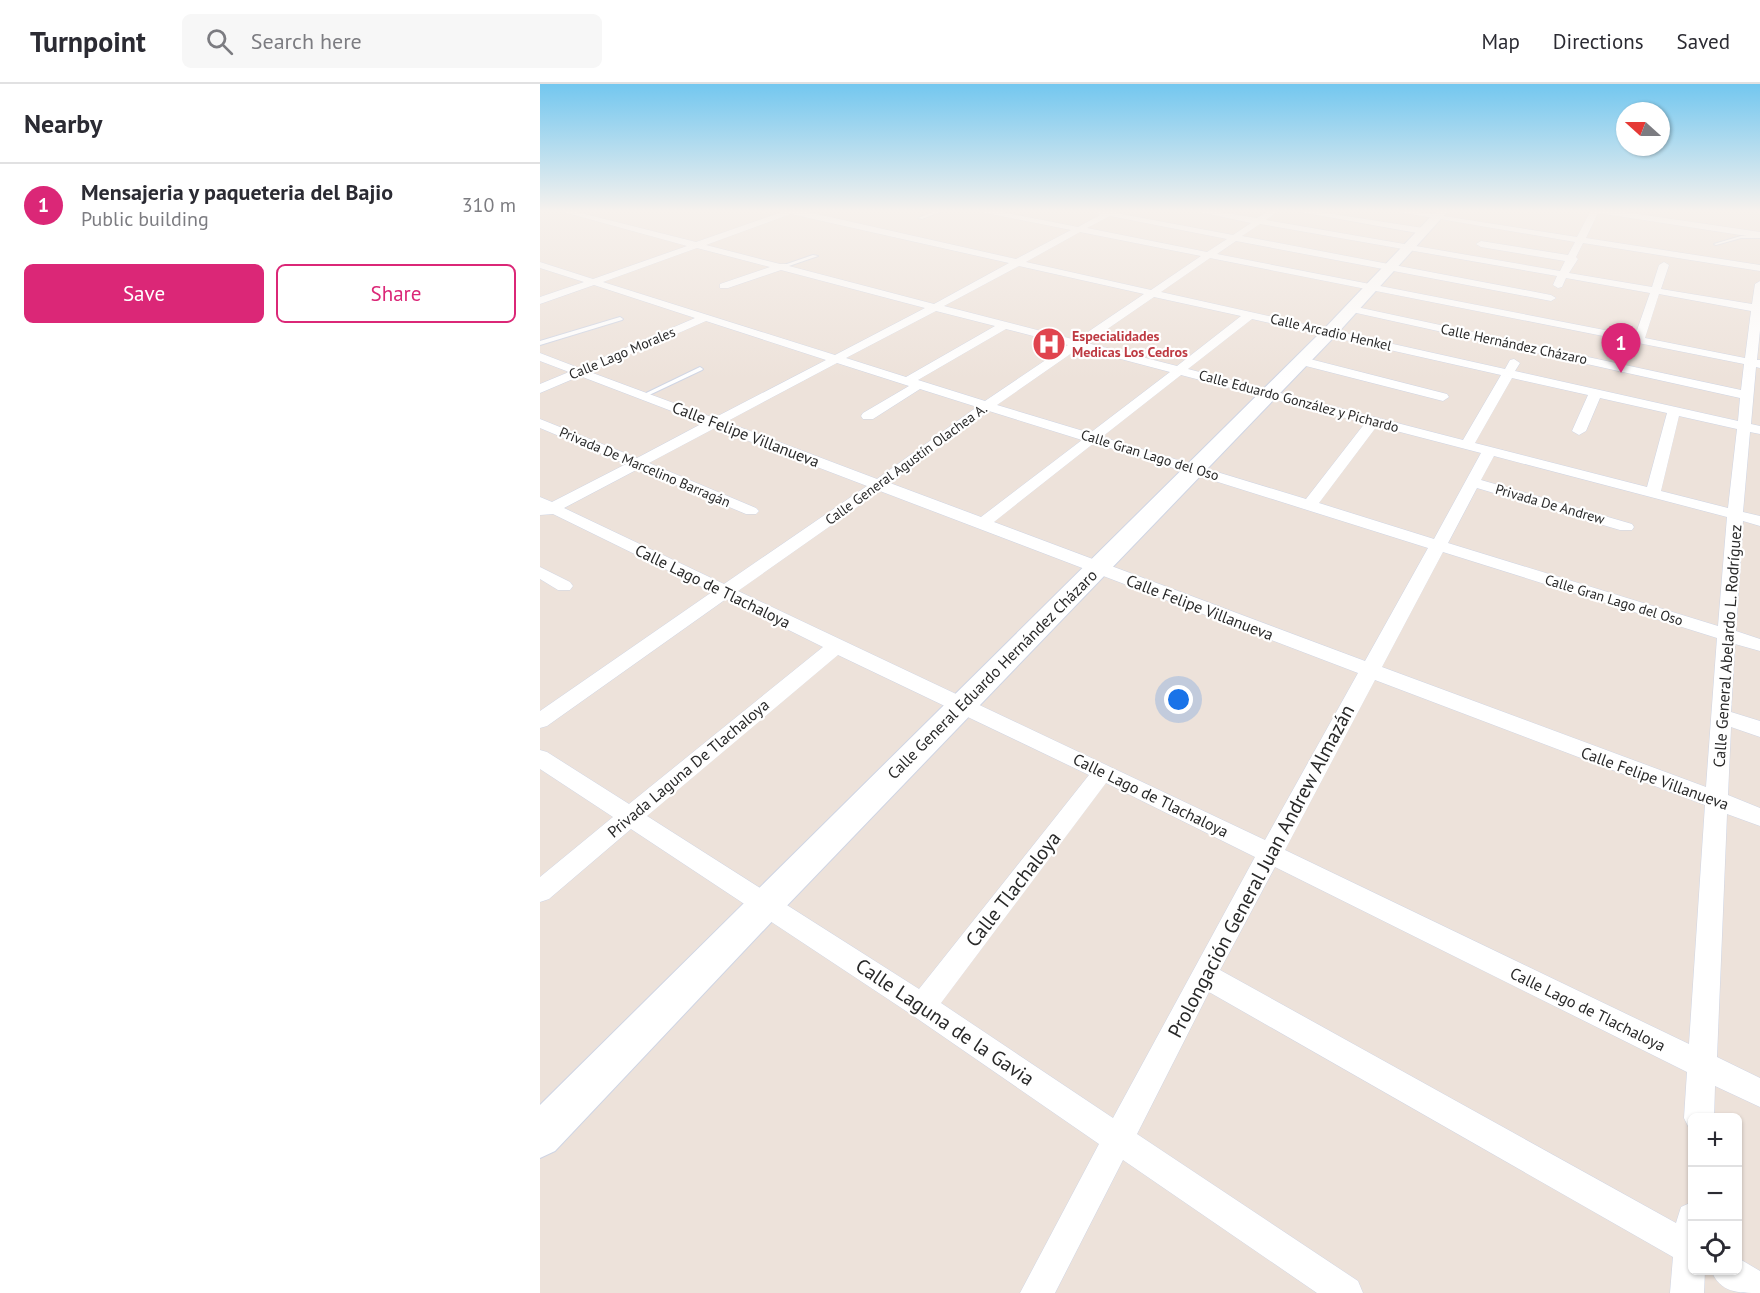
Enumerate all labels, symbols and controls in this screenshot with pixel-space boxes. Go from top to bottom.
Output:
search box [182,14,602,68]
text: Turnpoint [30,23,146,60]
icon: search [203,25,236,58]
text: Search here [251,27,362,55]
text: Map [1481,28,1520,55]
text: Directions [1553,28,1644,55]
text: Saved [1677,28,1730,55]
north arrow [1616,102,1670,156]
text: Nearby [24,107,102,140]
text: Mensajeria y paqueteria del Bajio [81,178,393,206]
text: 1 [38,192,49,218]
text: 310 m [462,192,516,218]
text: Public building [81,206,209,232]
button: Save [24,264,264,323]
button: Share [276,264,516,323]
street label: Calle Arcadio Henkel [1269,309,1393,355]
street label: Calle Hernández Cházaro [1439,320,1589,368]
street label: Calle Lago Morales [566,322,678,384]
pin: 1 [1602,324,1640,373]
hospital icon: Especialidades Medicas Los Cedros [1031,326,1067,362]
place label: Especialidades Medicas Los Cedros [1072,327,1188,361]
street label: Calle Eduardo González y Pichardo [1197,366,1401,436]
street label: Calle Felipe Villanueva [670,397,822,471]
street label: Calle General Agustín Olachea A. [822,399,990,529]
street label: Privada De Marcelino Barragán [557,423,733,511]
street label: Calle Gran Lago del Oso [1079,425,1221,485]
street label: Privada De Andrew [1493,480,1607,528]
street label: Calle General Abelardo L. Rodríguez [1709,524,1745,768]
street label: Calle Lago de Tlachaloya [632,540,794,632]
street label: Calle General Eduardo Hernández Cházaro [883,565,1101,783]
street label: Calle Felipe Villanueva [1124,570,1276,644]
street label: Calle Gran Lago del Oso [1543,570,1685,630]
your location [1164,685,1193,714]
street label: Privada Laguna De Tlachaloya [603,694,773,842]
street label: Prolongación General Juan Andrew Almazán [1162,700,1360,1042]
street label: Calle Felipe Villanueva [1578,742,1732,814]
street label: Calle Lago de Tlachaloya [1070,749,1232,841]
street label: Calle Tlachaloya [960,826,1066,952]
street label: Calle Laguna de la Gavia [851,952,1039,1092]
street label: Calle Lago de Tlachaloya [1507,963,1669,1055]
map controls [1688,1113,1742,1275]
button: + [1688,1113,1742,1167]
button: − [1688,1167,1742,1221]
button: locate [1688,1221,1742,1275]

